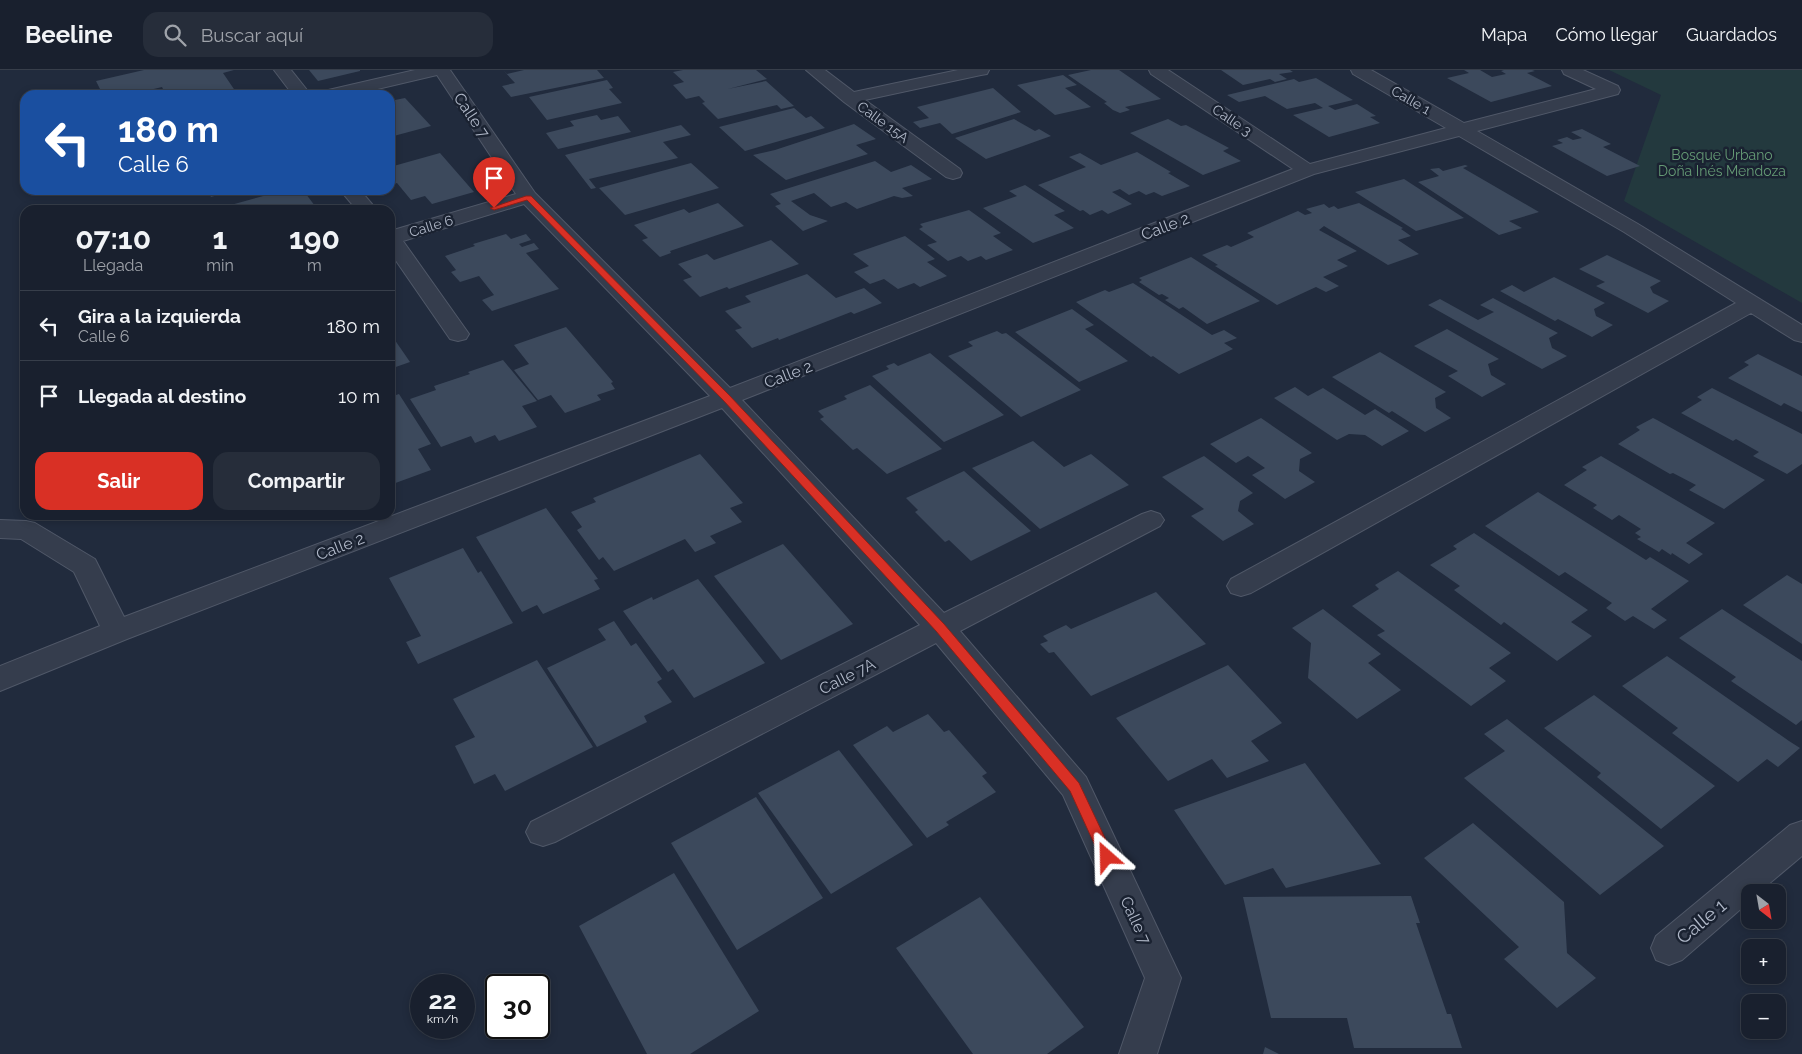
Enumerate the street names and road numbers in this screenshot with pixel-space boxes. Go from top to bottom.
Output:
street label: Calle 1 [1389,82,1433,118]
street label: Calle 7 [450,89,494,142]
street label: Calle 15A [854,98,912,146]
street label: Calle 3 [1209,101,1255,139]
street label: Calle 2 [1138,209,1192,244]
street label: Calle 6 [407,212,455,240]
street label: Calle 2 [761,357,815,392]
street label: Calle 2 [313,529,367,564]
street label: Calle 7A [816,654,879,699]
street label: Calle 7 [1116,893,1155,947]
street label: Calle 1 [1672,894,1730,948]

